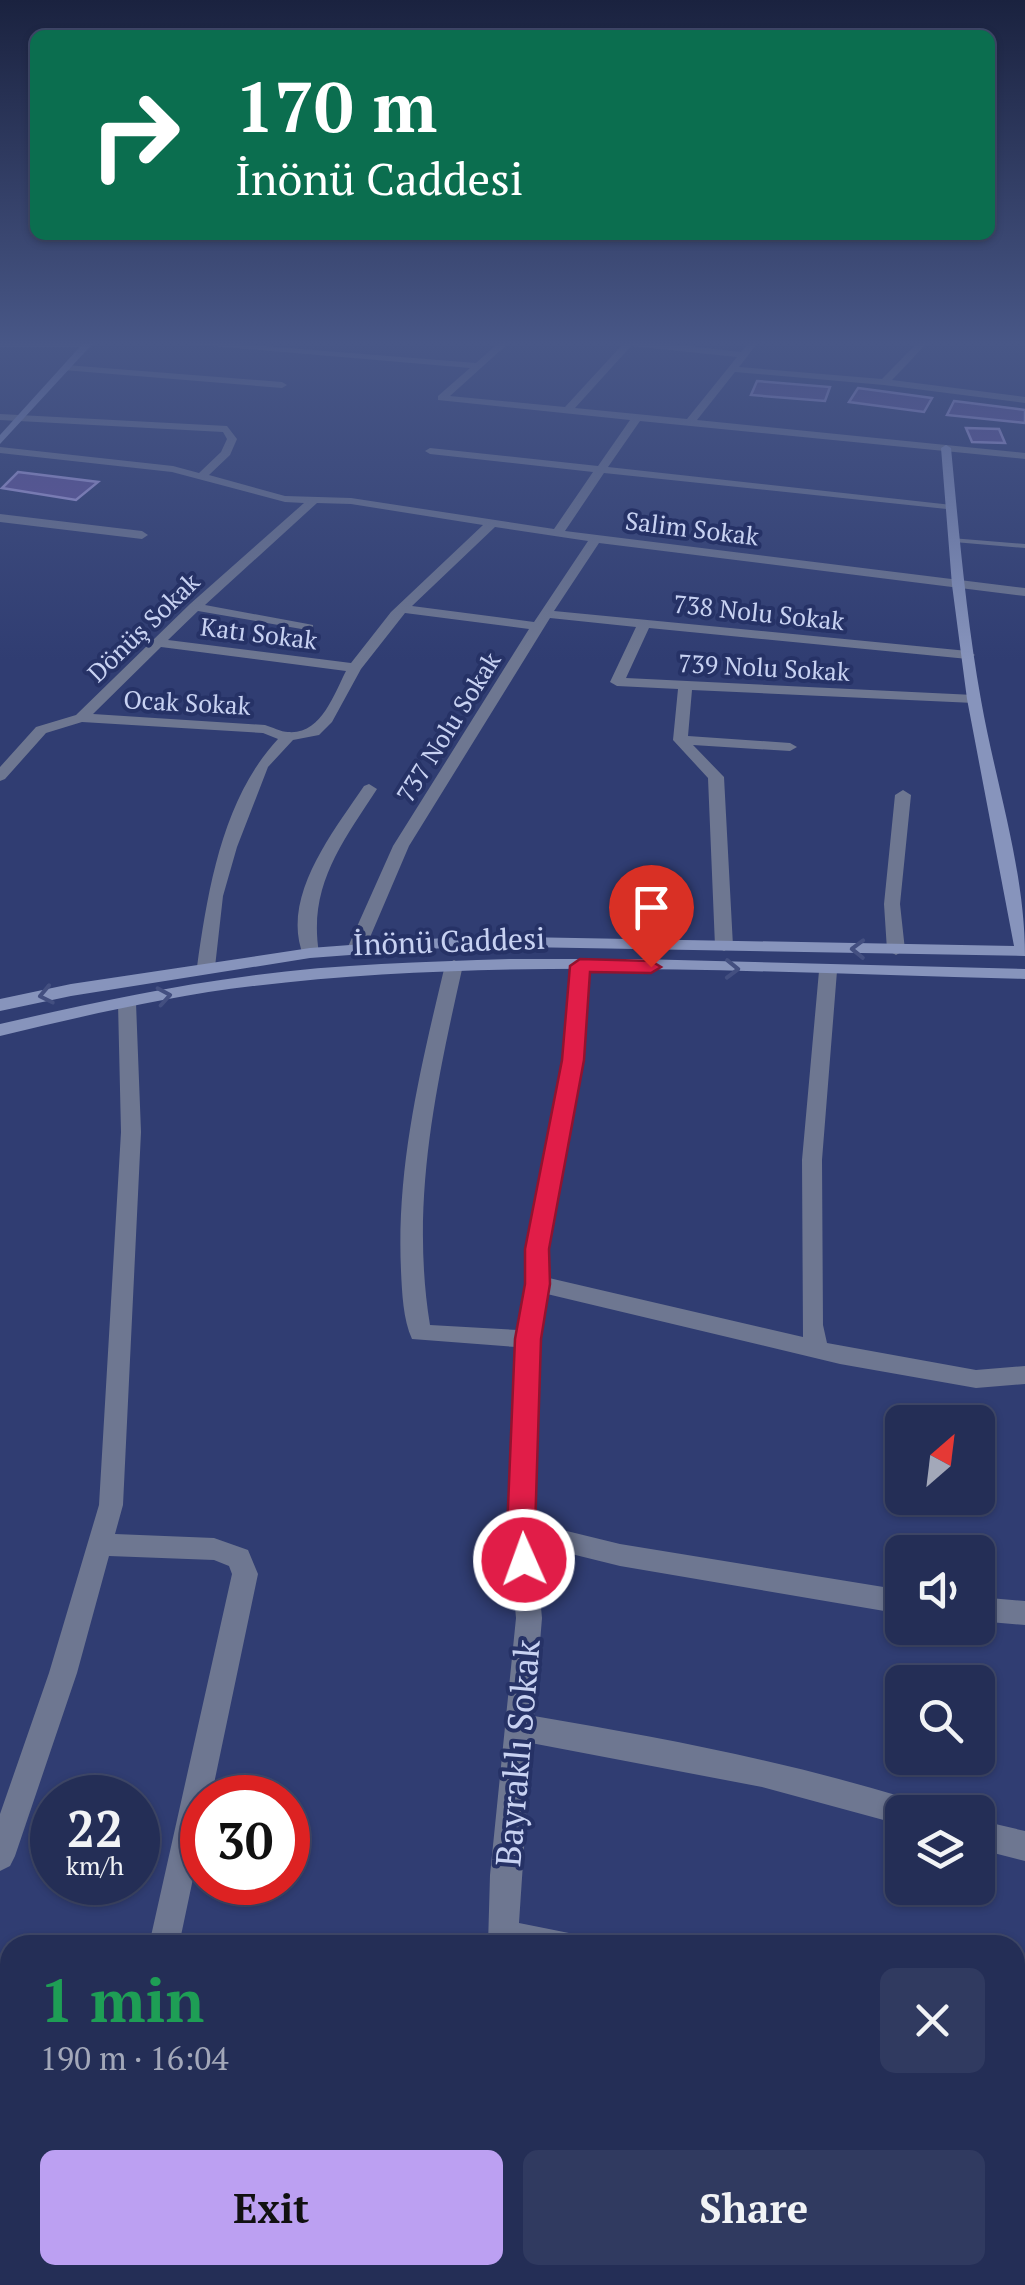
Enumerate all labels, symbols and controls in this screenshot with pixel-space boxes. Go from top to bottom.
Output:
text: 170 m [235,59,437,152]
icon: right [70,70,200,200]
text: İnönü Caddesi [235,148,523,208]
street label: Salim Sokak [623,503,761,553]
street label: Dönüş Sokak [80,565,206,689]
street label: 738 Nolu Sokak [672,587,846,637]
street label: Katı Sokak [199,609,319,657]
street label: 737 Nolu Sokak [388,645,508,809]
street label: 739 Nolu Sokak [677,646,851,688]
street label: Ocak Sokak [123,682,252,722]
pin [609,865,694,968]
icon: arrive [624,880,679,935]
street label: İnönü Caddesi [352,918,546,964]
one-way arrow [849,938,865,959]
one-way arrow [724,958,740,979]
one-way arrow [38,983,55,1004]
one-way arrow [156,986,172,1007]
north arrow [885,1405,995,1515]
map controls [885,1405,995,1905]
position arrow [472,1508,576,1612]
button: sound [885,1535,995,1645]
street label: Bayraklı Sokak [484,1637,550,1868]
button: search [885,1665,995,1775]
speed limit sign: 30 [180,1775,310,1905]
text: 22 [67,1795,123,1861]
button: layers [885,1795,995,1905]
text: km/h [66,1849,124,1882]
text: 1 min [40,1960,204,2039]
button: close [880,1968,985,2073]
text: 190 m · 16:04 [40,2037,228,2079]
button: Exit [40,2150,503,2265]
button: Share [523,2150,985,2265]

